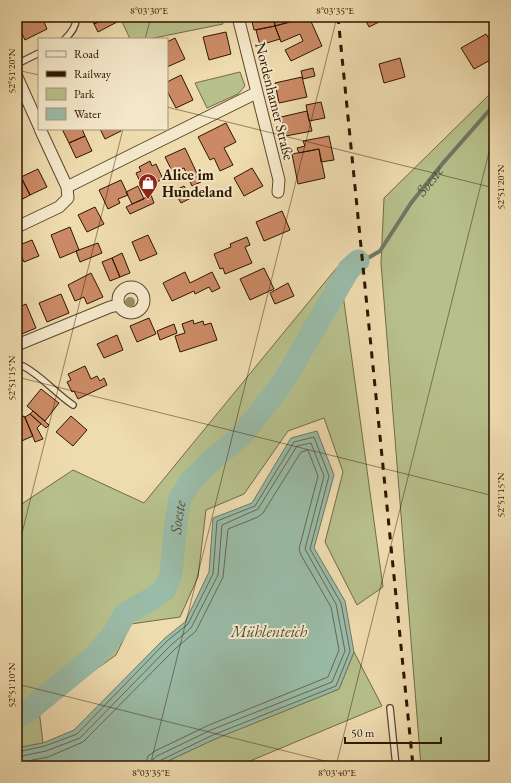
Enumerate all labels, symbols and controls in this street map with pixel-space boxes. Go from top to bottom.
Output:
text: 8°03'30"E [130,4,168,17]
text: 8°03'35"E [316,4,354,17]
legend [38,38,168,130]
street label: Nordenhamer Straße [251,40,299,162]
text: Road [74,46,100,62]
text: 52°51'20"N [5,48,18,93]
text: Railway [74,66,112,82]
text: Park [74,86,95,102]
text: Water [74,106,101,122]
water label: Soeste [410,160,448,201]
text: 52°51'20"N [494,164,507,209]
place label: Alice im Hundeland [161,165,233,201]
shop icon: Alice im Hundeland [137,172,159,200]
text: 52°51'15"N [5,355,18,400]
text: 52°51'15"N [494,472,507,517]
water label: Soeste [164,498,190,536]
water label: Mühlenteich [230,621,308,642]
text: 52°51'10"N [5,662,18,707]
scale bar [345,719,441,745]
text: 50 m [351,725,375,741]
text: 8°03'35"E [132,766,170,779]
text: 8°03'40"E [318,766,356,779]

